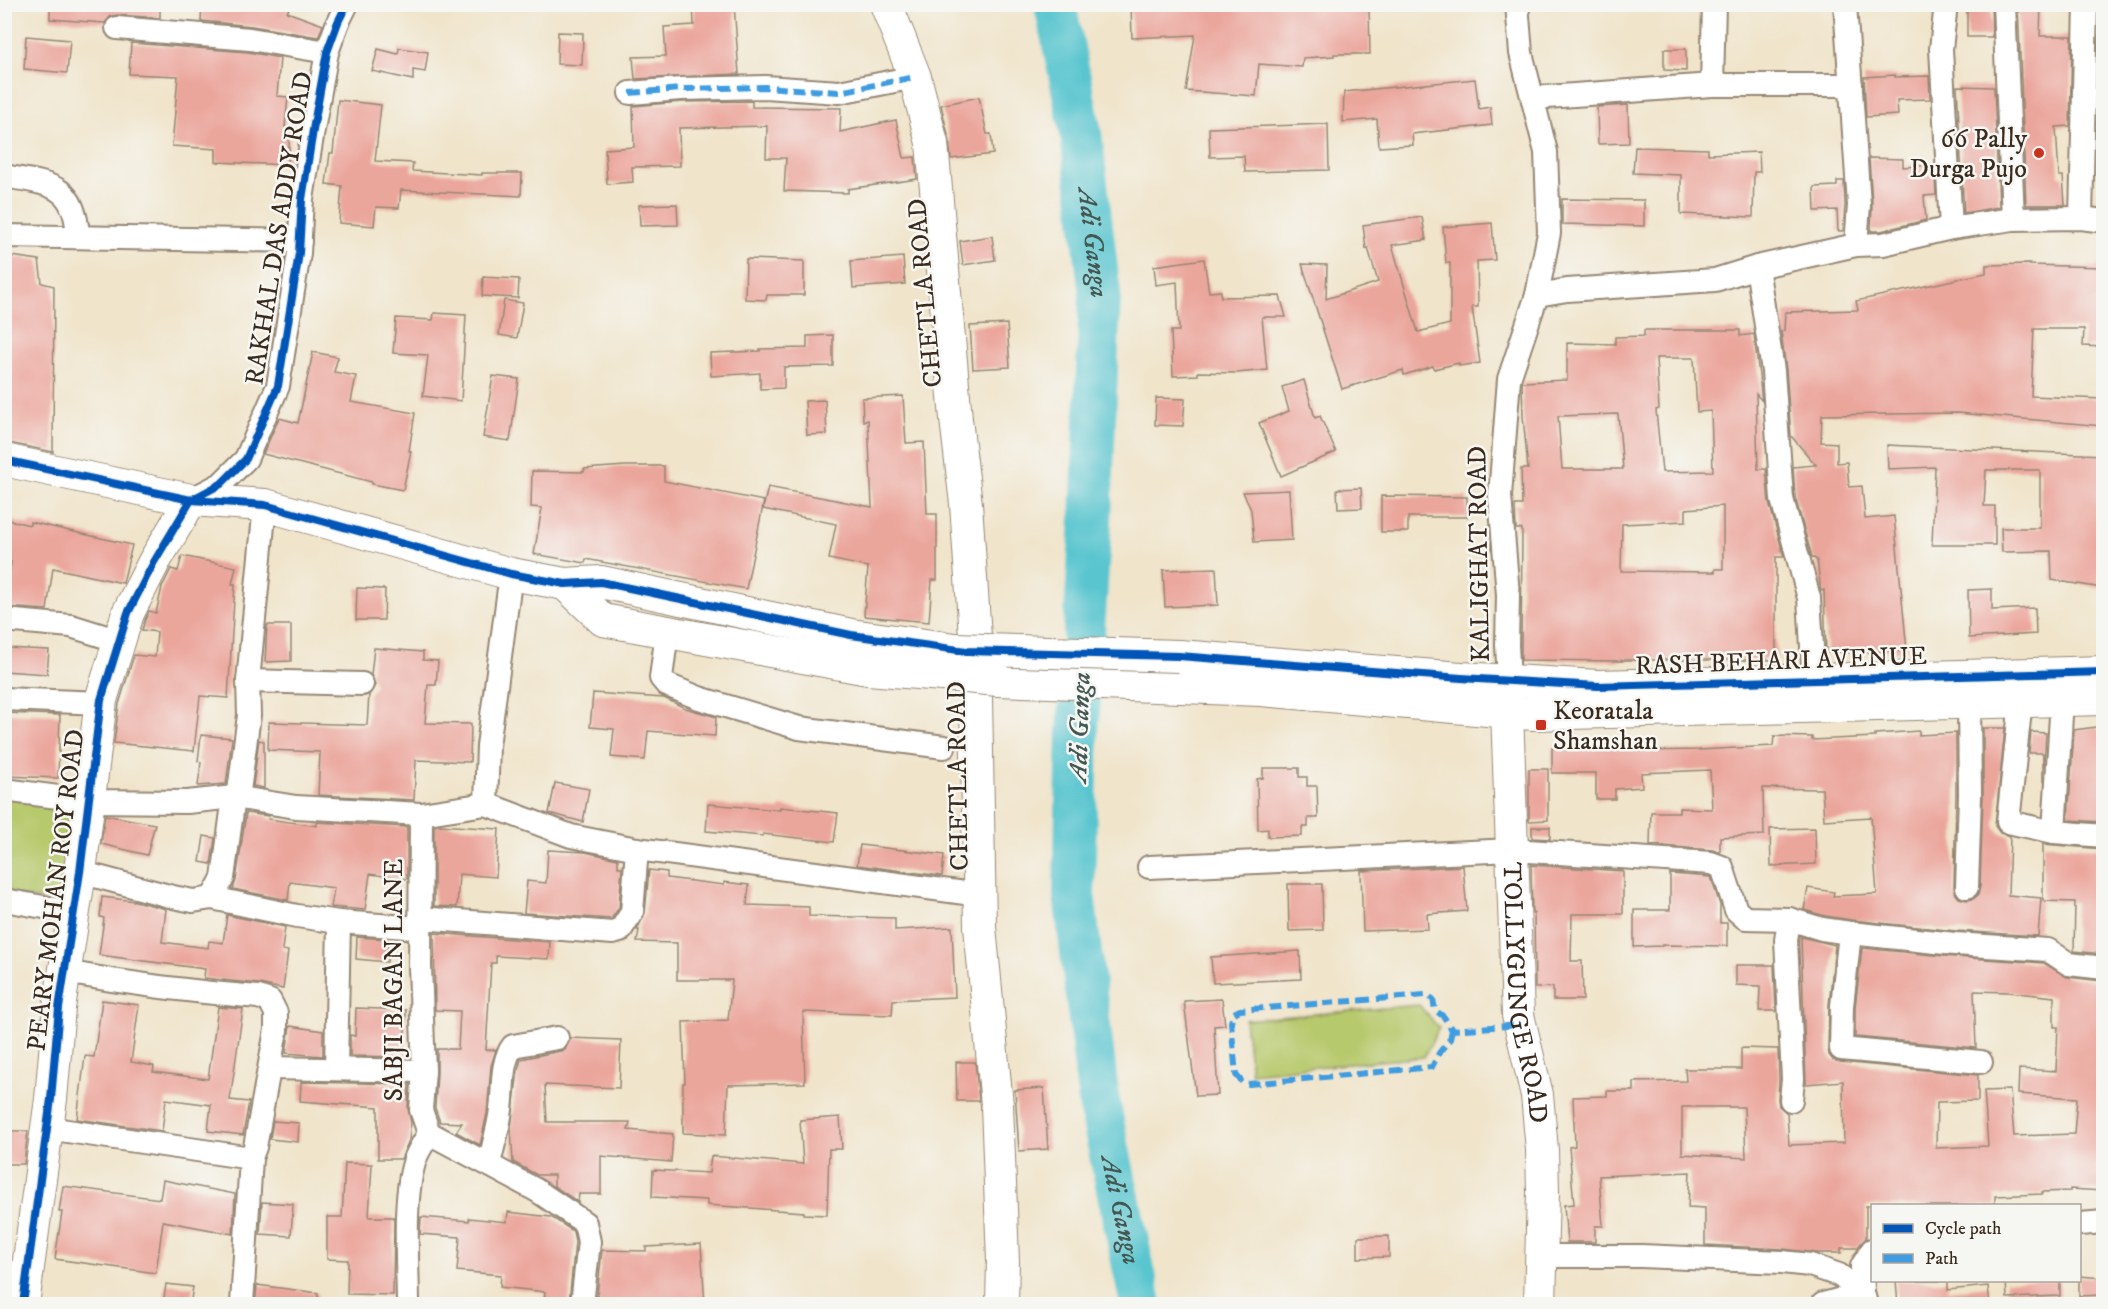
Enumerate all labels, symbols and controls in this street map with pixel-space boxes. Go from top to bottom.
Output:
street label: RAKHAL DAS ADDY ROAD [238,69,321,387]
place label: 66 Pally Durga Pujo [1910,123,2028,186]
marker: 66 Pally Durga Pujo [2032,146,2046,160]
water label: Adi Ganga [1069,183,1116,299]
street label: CHETLA ROAD [901,197,950,389]
street label: KALIGHAT ROAD [1461,446,1498,662]
street label: RASH BEHARI AVENUE [1634,640,1928,683]
water label: Adi Ganga [1061,671,1099,786]
street label: CHETLA ROAD [940,681,977,871]
place label: Keoratala Shamshan [1553,695,1658,758]
marker: Keoratala Shamshan [1534,718,1548,732]
street label: PEARY MOHAN ROY ROAD [20,727,93,1053]
street label: SABJI BAGAN LANE [378,858,411,1102]
street label: TOLLYGUNGE ROAD [1494,862,1554,1125]
water label: Adi Ganga [1092,1150,1148,1267]
legend [1871,1204,2081,1282]
text: Cycle path [1925,1218,2002,1240]
text: Path [1925,1248,1959,1270]

